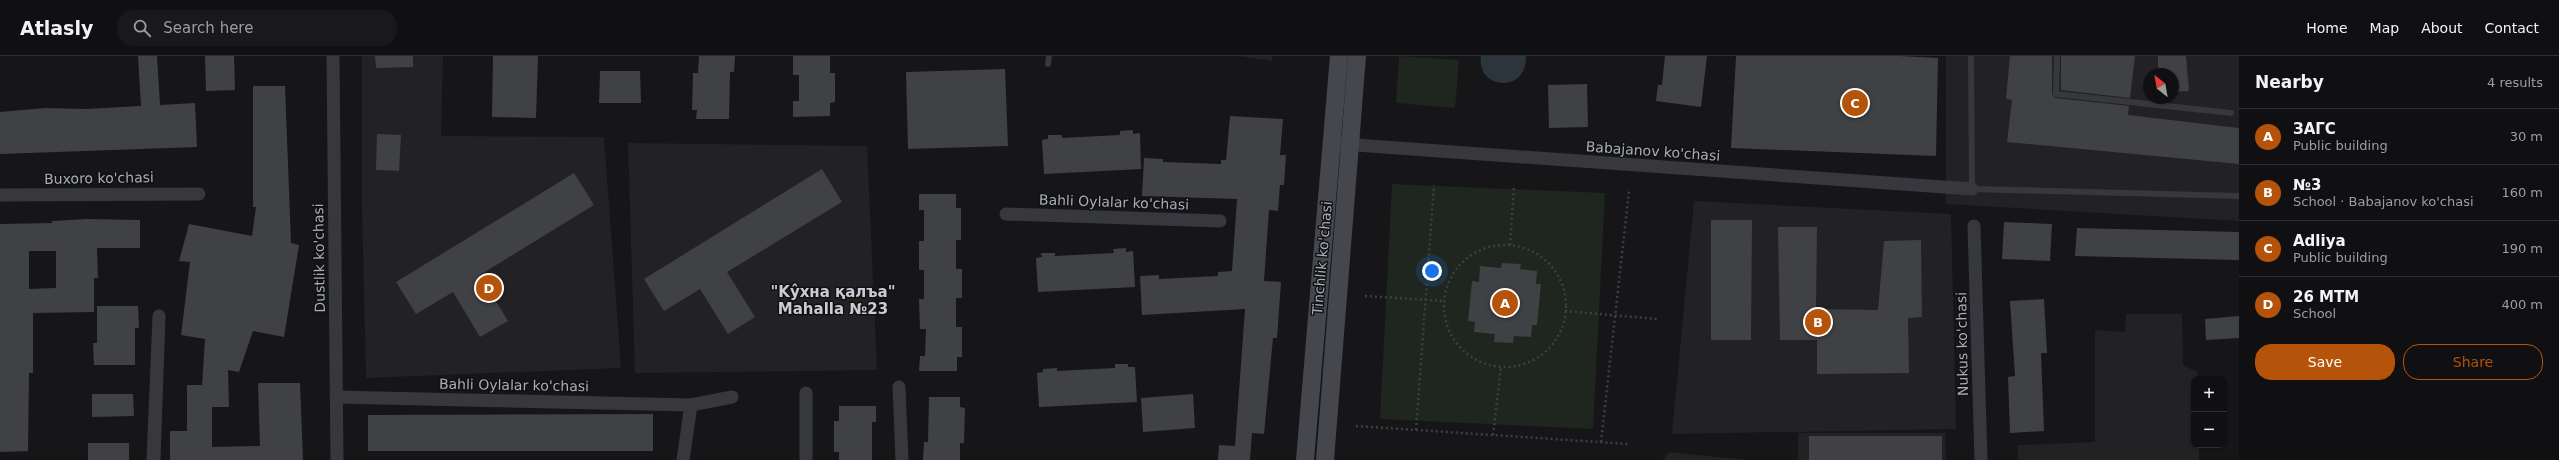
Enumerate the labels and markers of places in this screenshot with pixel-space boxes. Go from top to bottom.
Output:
pin: C [1842,88,1868,118]
pin: D [476,273,502,303]
pin: A [1492,288,1518,318]
pin: B [1805,307,1831,337]

